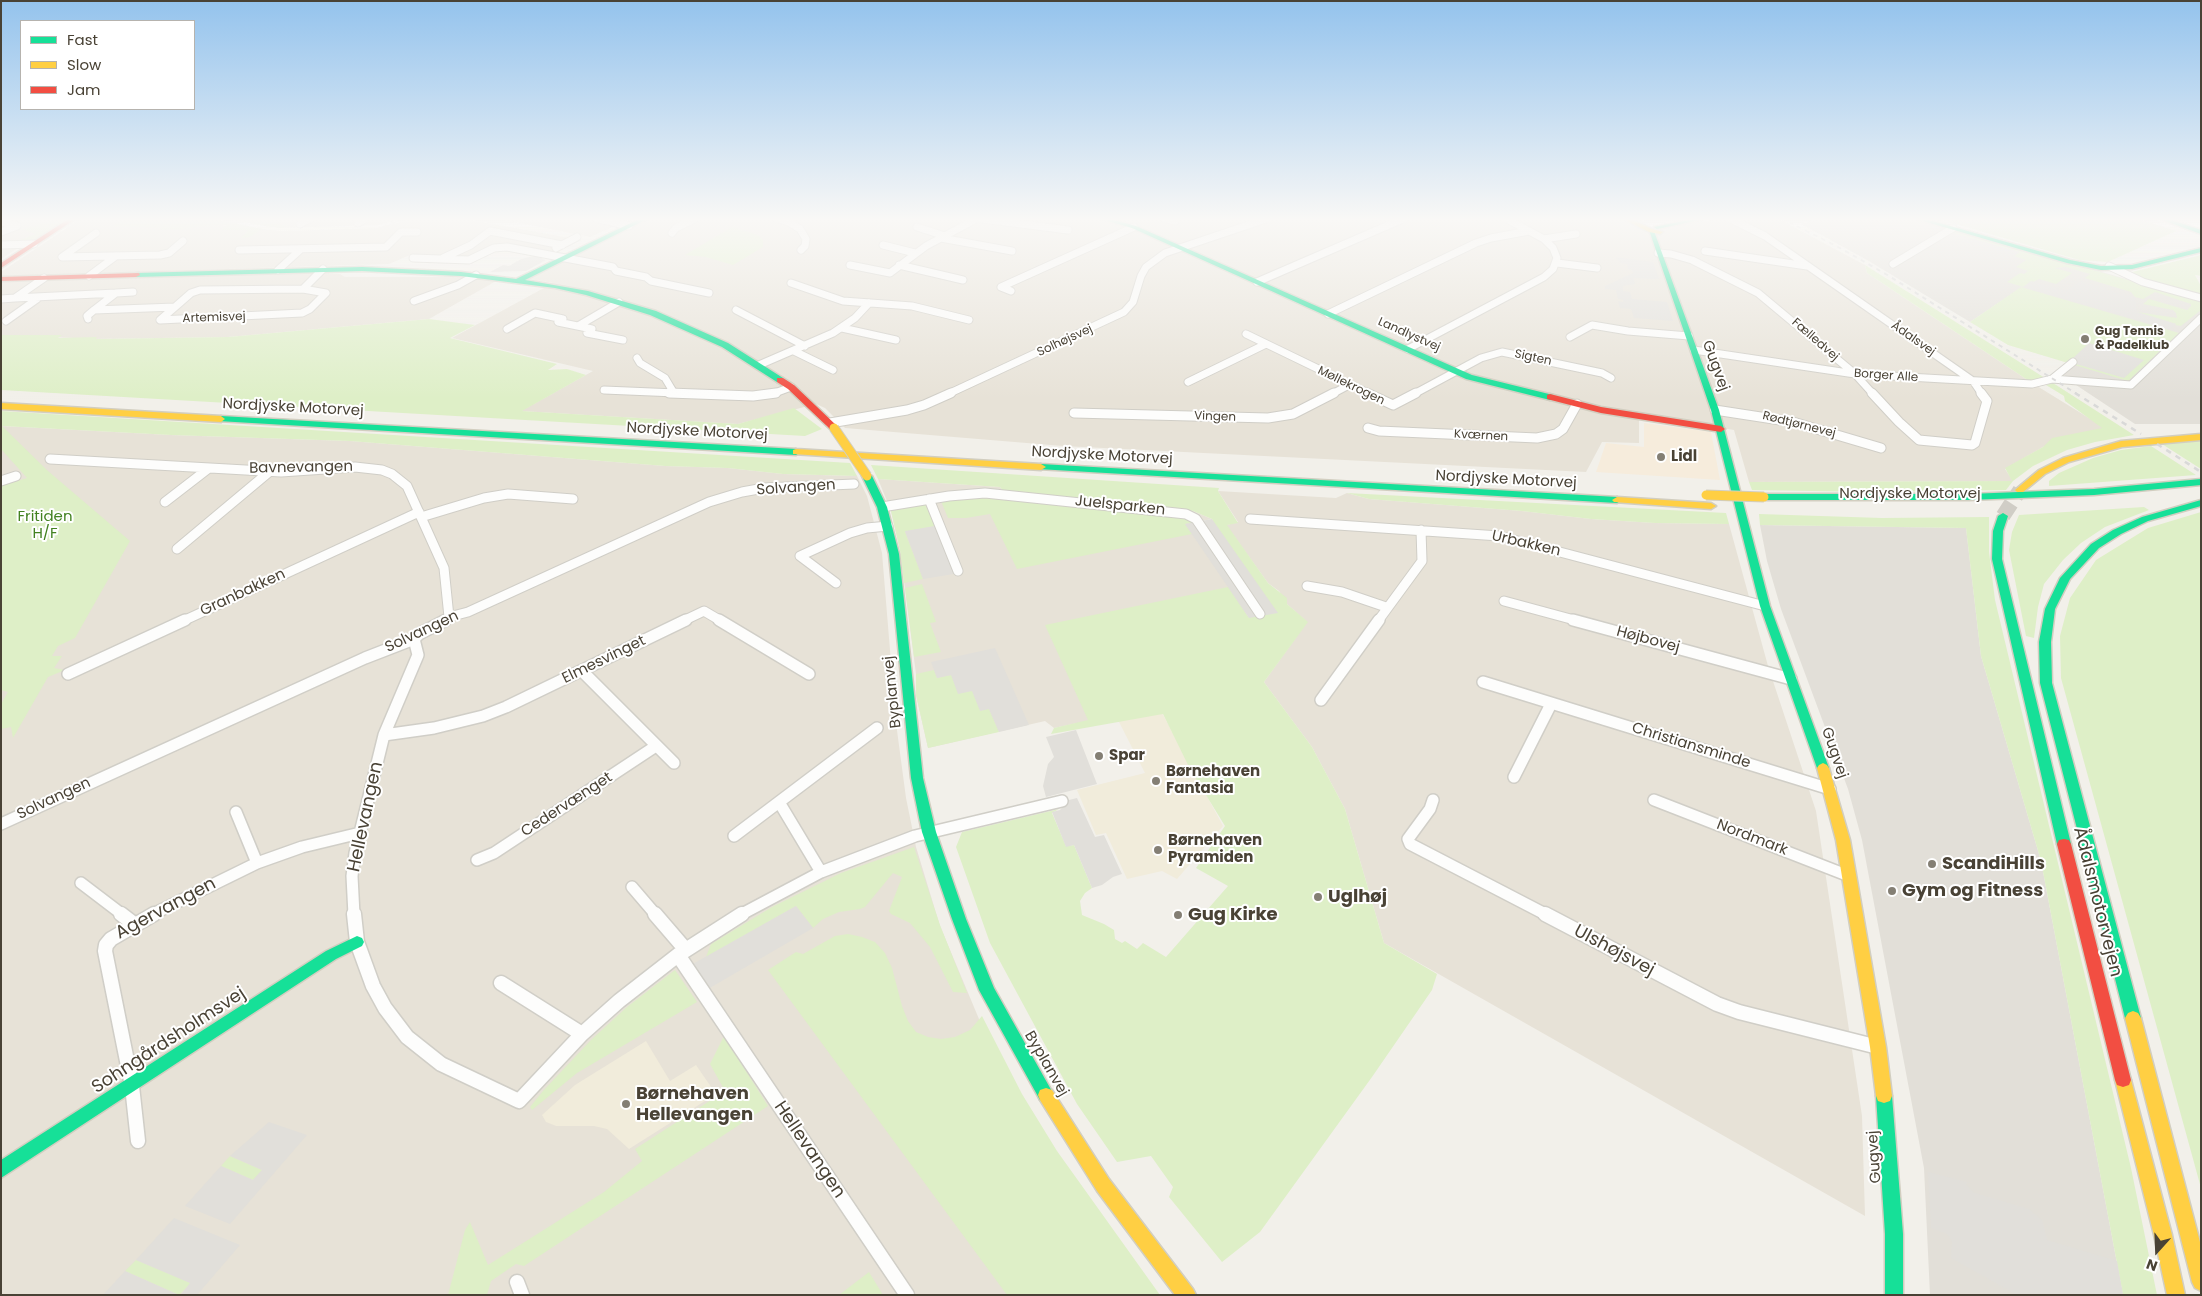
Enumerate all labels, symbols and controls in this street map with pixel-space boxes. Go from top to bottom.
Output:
legend [20,20,195,110]
text: Fast [67,29,98,50]
text: Slow [67,54,101,75]
text: Jam [67,79,101,100]
street label: Artemisvej [182,310,246,326]
street label: Landlystvej [1376,315,1442,355]
street label: Fælledvej [1788,316,1842,364]
street label: Ådalsvej [1888,319,1938,359]
street label: Solhøjsvej [1035,322,1095,360]
place label: Gug Tennis & Padelklub [2095,325,2169,353]
marker: Gug Tennis & Padelklub [2079,333,2091,345]
street label: Gugvej [1698,338,1732,394]
street label: Sigten [1513,347,1553,369]
street label: Møllekrogen [1315,364,1387,408]
street label: Borger Alle [1853,367,1919,385]
street label: Nordjyske Motorvej [222,395,364,421]
street label: Vingen [1194,409,1236,425]
street label: Rødtjørnevej [1761,409,1837,441]
street label: Nordjyske Motorvej [626,419,768,445]
street label: Kværnen [1453,427,1509,445]
street label: Nordjyske Motorvej [1031,443,1173,469]
place label: Lidl [1671,448,1697,466]
marker: Lidl [1655,451,1667,463]
street label: Bavnevangen [249,458,353,478]
street label: Nordjyske Motorvej [1435,467,1577,493]
street label: Solvangen [756,476,836,500]
street label: Nordjyske Motorvej [1839,485,1981,503]
street label: Juelsparken [1074,492,1166,520]
park label: Fritiden H/F [17,508,73,543]
street label: Urbakken [1490,527,1562,561]
street label: Granbakken [198,565,288,621]
street label: Solvangen [382,607,462,657]
street label: Højbovej [1614,623,1682,657]
street label: Elmesvinget [559,632,649,688]
street label: Byplanvej [880,655,906,729]
street label: Christiansminde [1629,719,1753,773]
street label: Gugvej [1817,725,1851,781]
place label: Spar [1109,747,1145,765]
marker: Spar [1093,750,1105,762]
street label: Hellevangen [344,760,388,874]
place label: Børnehaven Fantasia [1166,763,1260,798]
street label: Cedervænget [518,769,616,841]
street label: Solvangen [14,774,94,824]
marker: Børnehaven Fantasia [1150,775,1162,787]
street label: Nordmark [1714,816,1790,860]
street label: Ådalsmotorvejen [2068,825,2126,979]
place label: Børnehaven Pyramiden [1168,832,1262,867]
marker: Børnehaven Pyramiden [1152,844,1164,856]
place label: ScandiHills [1942,853,2045,875]
marker: ScandiHills [1926,858,1938,870]
street label: Agervangen [112,873,220,945]
place label: Gym og Fitness [1902,880,2043,902]
marker: Gym og Fitness [1886,885,1898,897]
place label: Uglhøj [1328,886,1387,908]
marker: Uglhøj [1312,891,1324,903]
place label: Gug Kirke [1188,904,1278,926]
marker: Gug Kirke [1172,909,1184,921]
street label: Ulshøjsvej [1570,921,1658,981]
street label: Sohngårdsholmsvej [88,983,250,1099]
street label: Byplanvej [1020,1028,1072,1100]
place label: Børnehaven Hellevangen [636,1083,753,1126]
street label: Hellevangen [769,1097,849,1203]
marker: Børnehaven Hellevangen [620,1098,632,1110]
street label: Gugvej [1864,1130,1886,1184]
north arrow [2132,1226,2182,1276]
text: N [2144,1254,2160,1276]

